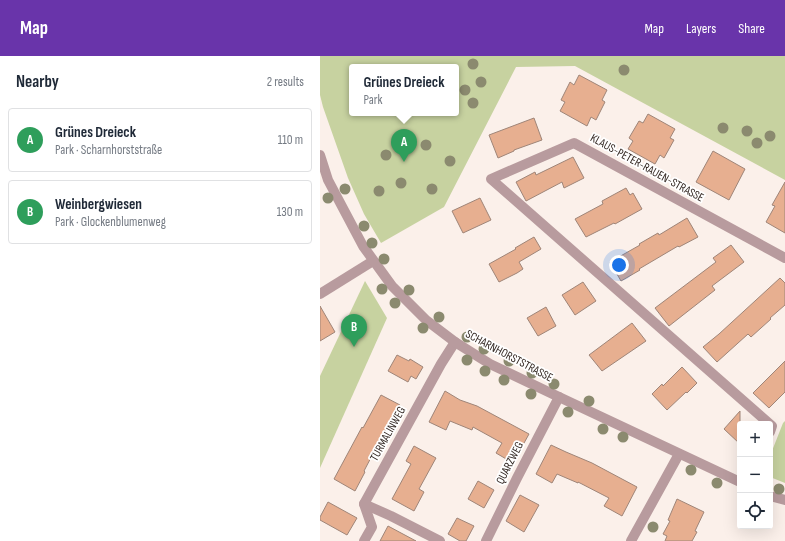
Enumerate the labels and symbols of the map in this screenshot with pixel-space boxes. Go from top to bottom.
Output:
pin: A [391,129,417,162]
street label: KLAUS-PETER-RAUEN-STRASSE [588,131,706,205]
your location [609,255,629,275]
pin: B [341,314,367,347]
street label: SCHARNHORSTSTRASSE [463,327,555,385]
street label: TURMALINWEG [367,404,409,464]
street label: QUARZWEG [493,439,527,487]

